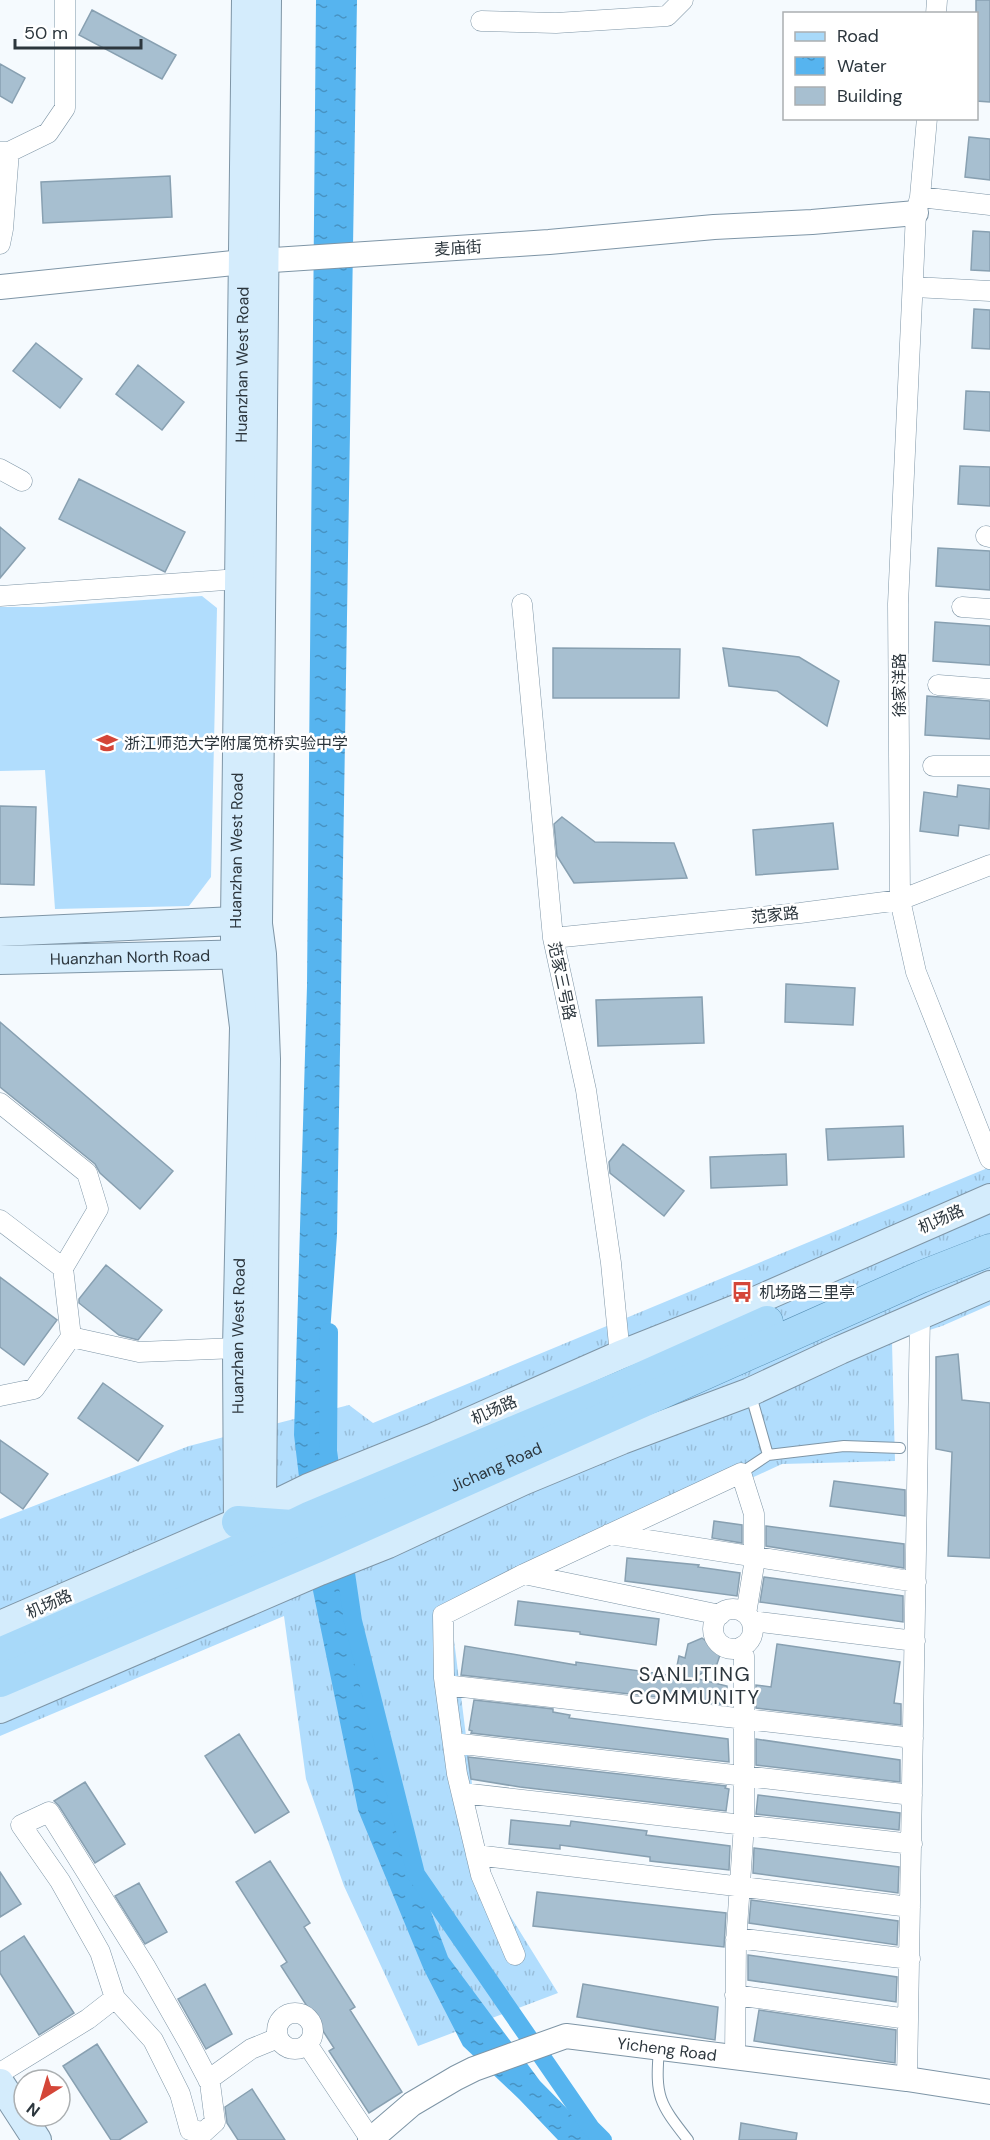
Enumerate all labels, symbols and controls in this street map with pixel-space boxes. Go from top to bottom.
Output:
scale bar [15,12,141,50]
legend [783,12,978,120]
text: 50 m [24,21,68,45]
text: Road [837,24,879,48]
text: Water [837,54,887,78]
text: Building [837,84,902,108]
street label: 麦庙街 [433,236,483,260]
street label: Huanzhan West Road [230,287,253,443]
street label: 徐家洋路 [889,653,910,717]
school or university icon: 浙江师范大学附属笕桥实验中学 [95,731,119,755]
place label: 浙江师范大学附属笕桥实验中学 [124,733,348,754]
street label: Huanzhan West Road [225,773,247,929]
street label: 范家路 [750,902,800,928]
street label: 范家三号路 [543,940,581,1022]
street label: Huanzhan North Road [50,945,210,969]
street label: 机场路 [915,1200,967,1238]
street label: Huanzhan West Road [226,1258,249,1414]
bus stop icon: 机场路三里亭 [730,1280,754,1304]
place label: 机场路三里亭 [759,1282,855,1303]
street label: 机场路 [468,1391,520,1429]
street label: Jichang Road [446,1437,545,1496]
street label: 机场路 [23,1585,75,1623]
district label: SANLITING COMMUNITY [629,1661,761,1710]
street label: Yicheng Road [616,2032,718,2065]
north arrow [12,2068,72,2128]
text: N [22,2098,44,2121]

